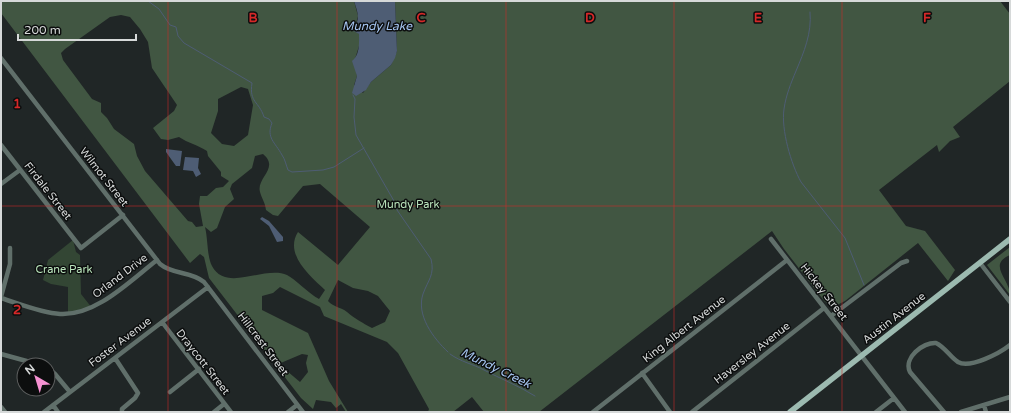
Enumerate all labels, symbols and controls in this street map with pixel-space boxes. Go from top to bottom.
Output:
text: B [248,10,258,26]
text: C [416,10,426,26]
text: D [585,10,595,26]
text: E [754,10,762,26]
text: F [923,10,931,26]
scale bar [18,16,136,42]
water label: Mundy Lake [342,19,413,33]
text: 200 m [24,23,61,37]
text: 1 [13,96,21,112]
street label: Wilmot Street [77,145,131,209]
street label: Firdale Street [21,160,75,222]
park label: Mundy Park [376,198,440,211]
street label: Orland Drive [90,251,150,301]
street label: Hickey Street [798,261,850,323]
park label: Crane Park [35,263,93,276]
street label: Austin Avenue [860,290,928,346]
street label: King Albert Avenue [640,293,728,365]
text: 2 [13,302,21,318]
street label: Hillcrest Street [235,310,291,378]
street label: Foster Avenue [86,314,154,370]
street label: Haversley Avenue [711,319,793,387]
street label: Draycott Street [173,327,233,397]
water label: Mundy Creek [459,345,535,392]
north arrow [16,357,56,397]
text: N [23,362,38,377]

